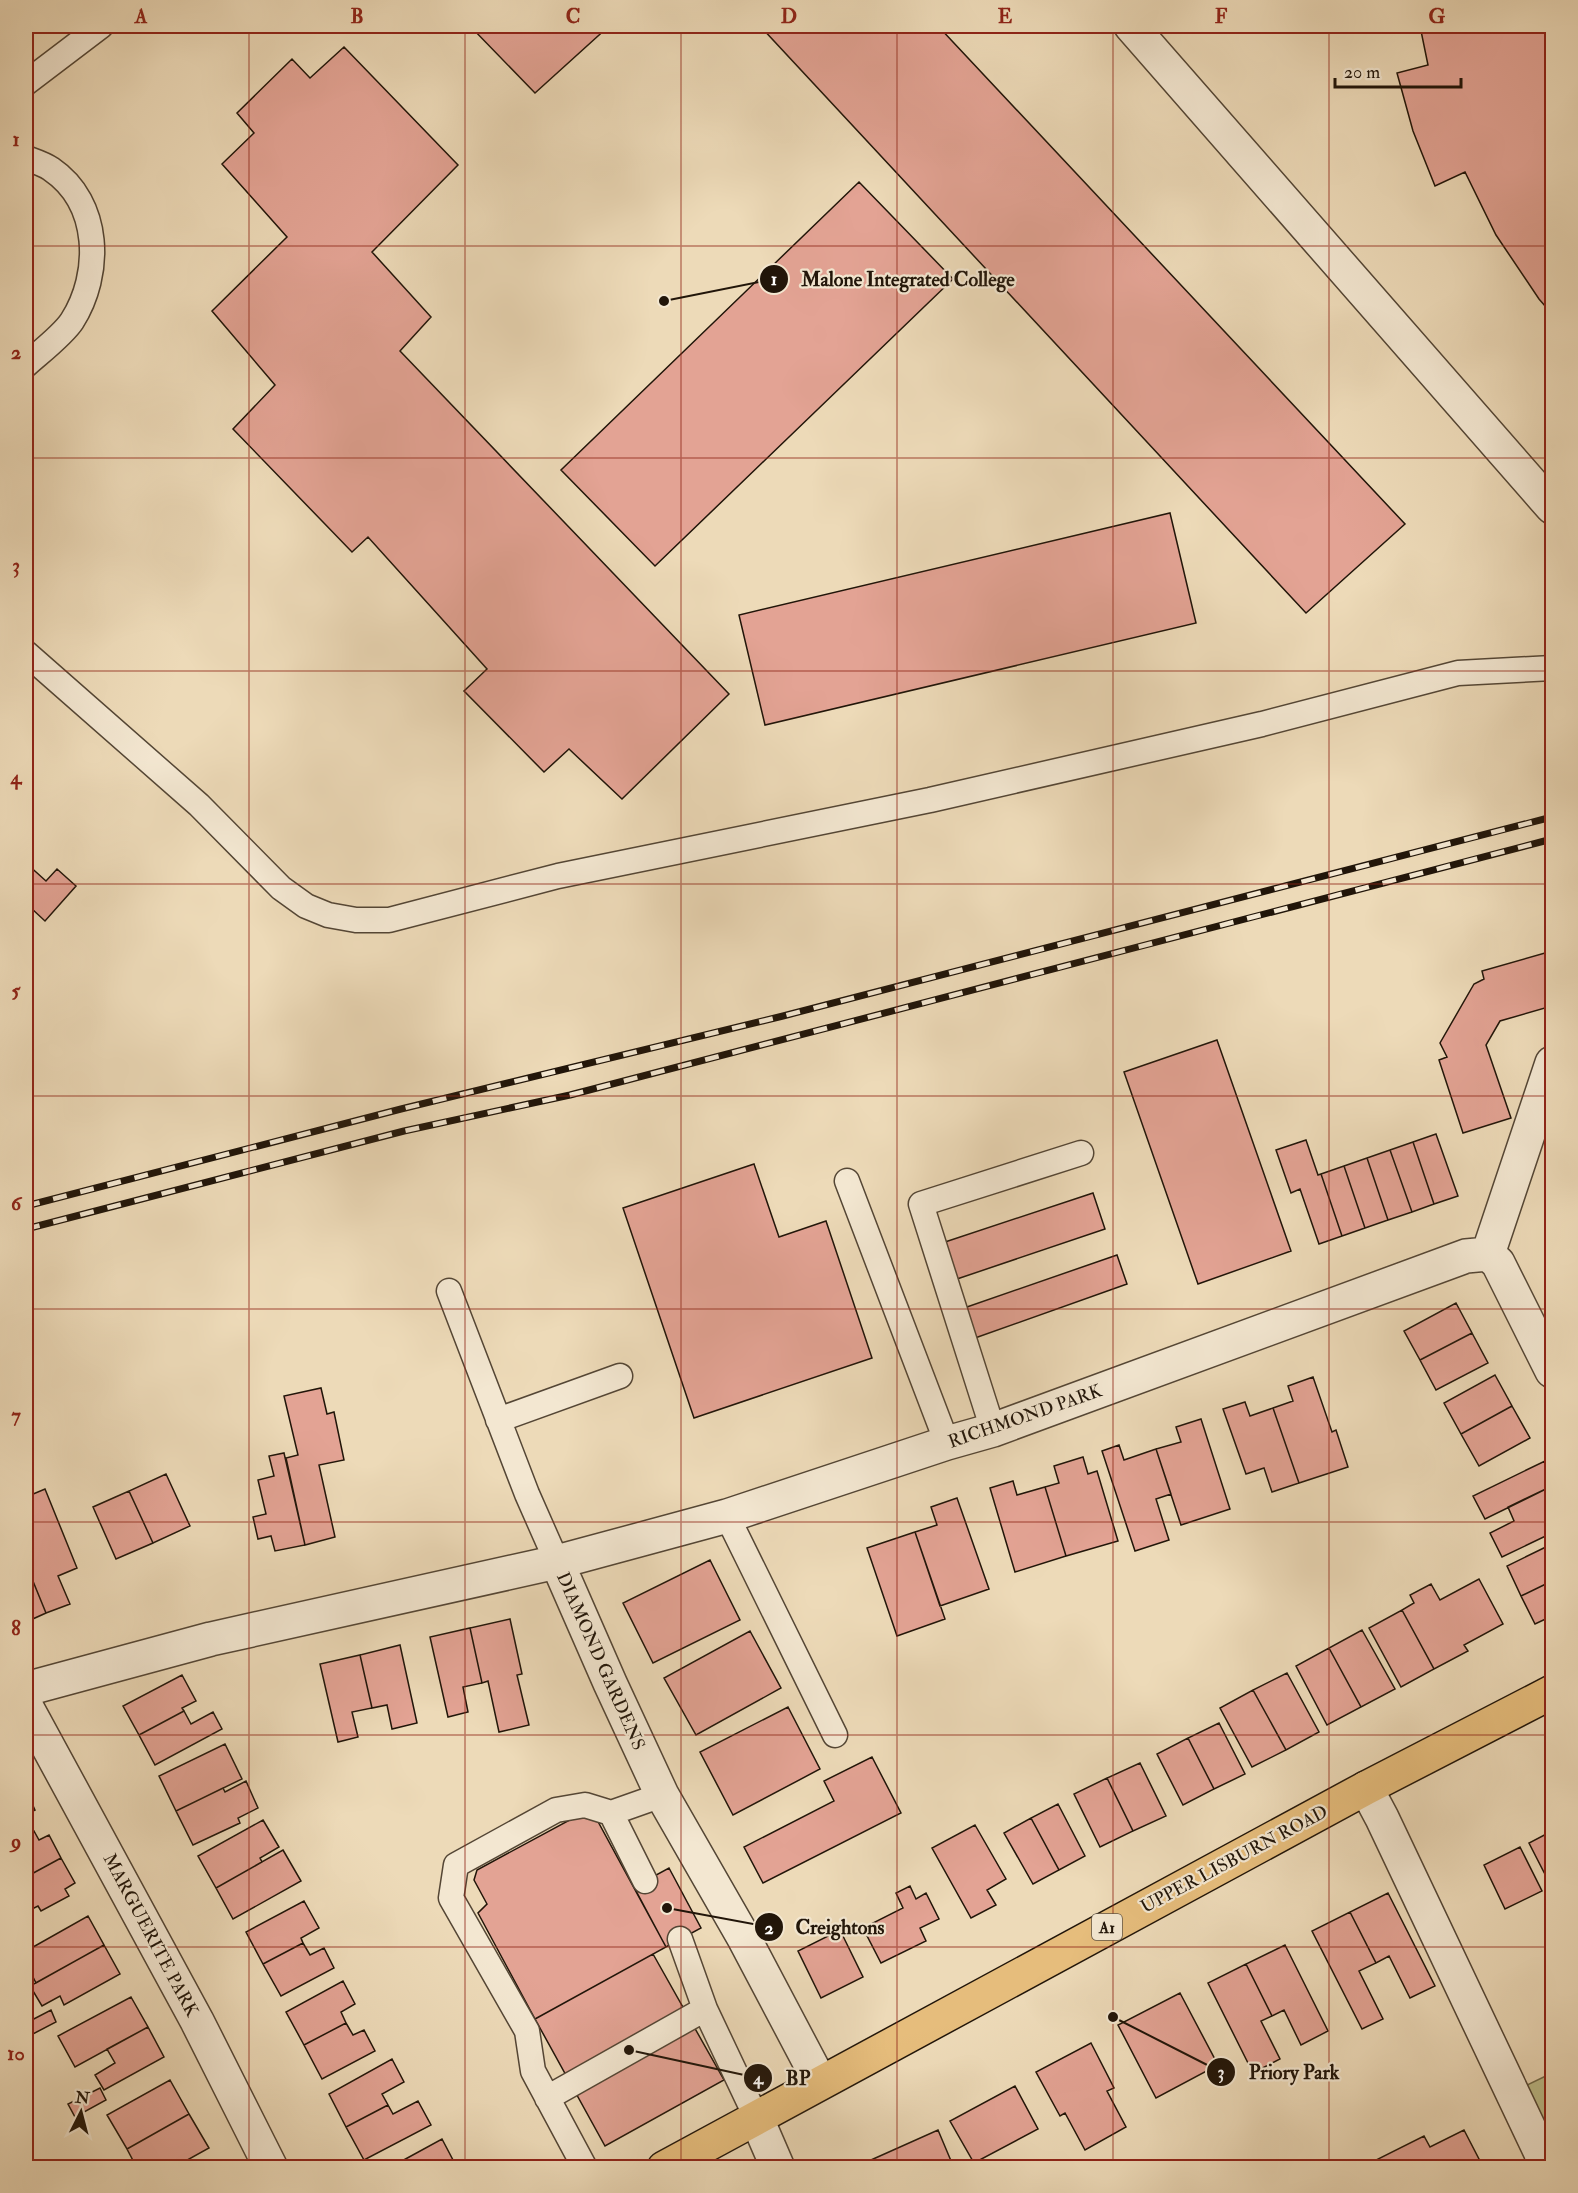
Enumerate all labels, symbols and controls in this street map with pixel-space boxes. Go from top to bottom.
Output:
text: A [134,4,148,29]
text: B [350,4,364,29]
text: C [566,4,580,29]
text: D [781,4,797,29]
text: E [998,4,1013,29]
text: F [1215,4,1228,29]
text: G [1429,4,1446,29]
scale bar [1335,51,1461,89]
text: 20 m [1344,61,1380,84]
text: 1 [12,127,20,152]
callout: Malone Integrated College [759,260,1027,298]
text: Malone Integrated College [800,267,1015,293]
text: 1 [771,268,777,291]
text: 2 [11,340,21,365]
text: 3 [12,553,20,578]
text: 4 [10,765,23,790]
text: 5 [12,978,22,1003]
text: 6 [11,1191,23,1216]
street label: RICHMOND PARK [945,1379,1105,1454]
text: 7 [11,1403,21,1428]
street label: DIAMOND GARDENS [551,1569,650,1754]
text: 8 [11,1616,21,1641]
street label: UPPER LISBURN ROAD [1137,1800,1332,1919]
text: 9 [9,1829,21,1854]
street label: MARGUERITE PARK [98,1850,204,2021]
callout: Creightons [754,1908,896,1946]
road number: A1 [1092,1914,1122,1940]
text: Creightons [796,1915,885,1941]
text: 2 [764,1917,774,1940]
text: 10 [7,2041,25,2066]
callout: Priory Park [1206,2053,1351,2091]
callout: BP [743,2059,822,2097]
text: Priory Park [1249,2060,1340,2086]
text: 3 [1218,2061,1225,2084]
text: BP [786,2066,811,2091]
text: 4 [752,2067,764,2090]
north arrow [51,2082,111,2142]
text: N [73,2087,91,2109]

